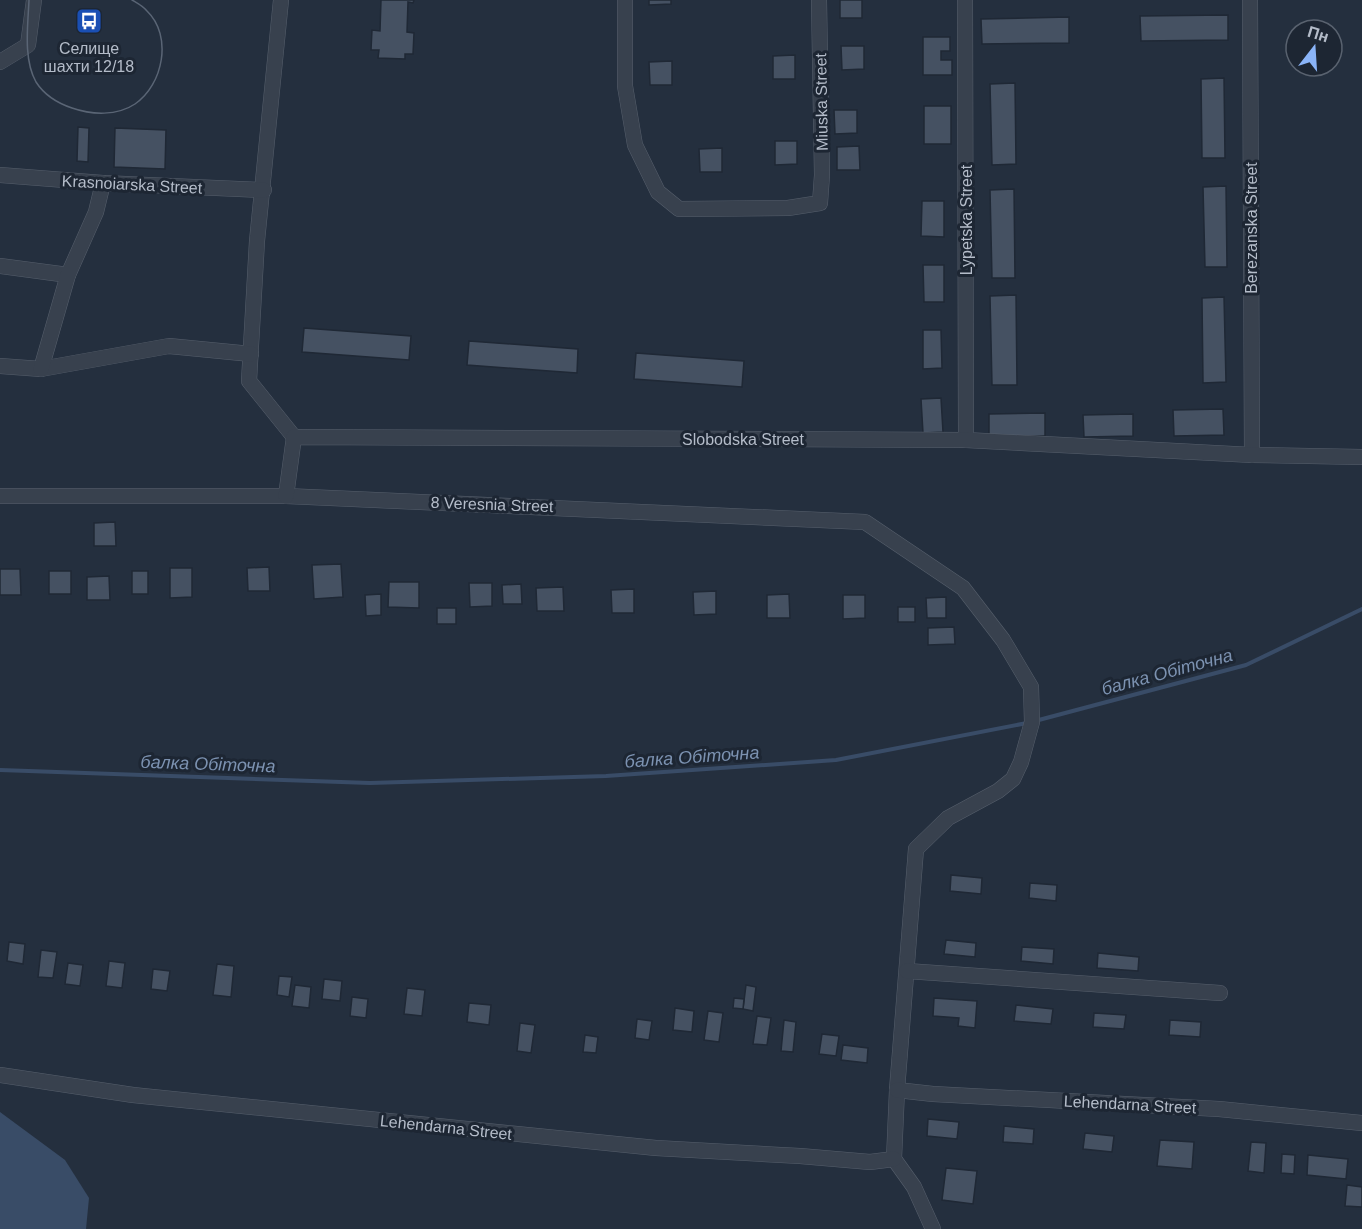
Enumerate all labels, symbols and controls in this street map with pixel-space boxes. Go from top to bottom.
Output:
bus stop icon: Селище шахти 12/18 [74,6,104,36]
north arrow [1284,18,1344,78]
text: Пн [1306,23,1331,45]
place label: Селище шахти 12/18 [44,40,134,75]
street label: Miuska Street [812,52,831,151]
street label: Berezanska Street [1243,162,1260,294]
street label: Lypetska Street [958,164,975,275]
street label: Krasnoiarska Street [61,172,203,197]
street label: Slobodska Street [682,431,804,448]
street label: 8 Veresnia Street [430,494,554,515]
water label: балка Обіточна [1099,645,1235,699]
water label: балка Обіточна [624,742,760,772]
water label: балка Обіточна [140,752,276,776]
street label: Lehendarna Street [1063,1093,1197,1116]
street label: Lehendarna Street [379,1112,513,1143]

